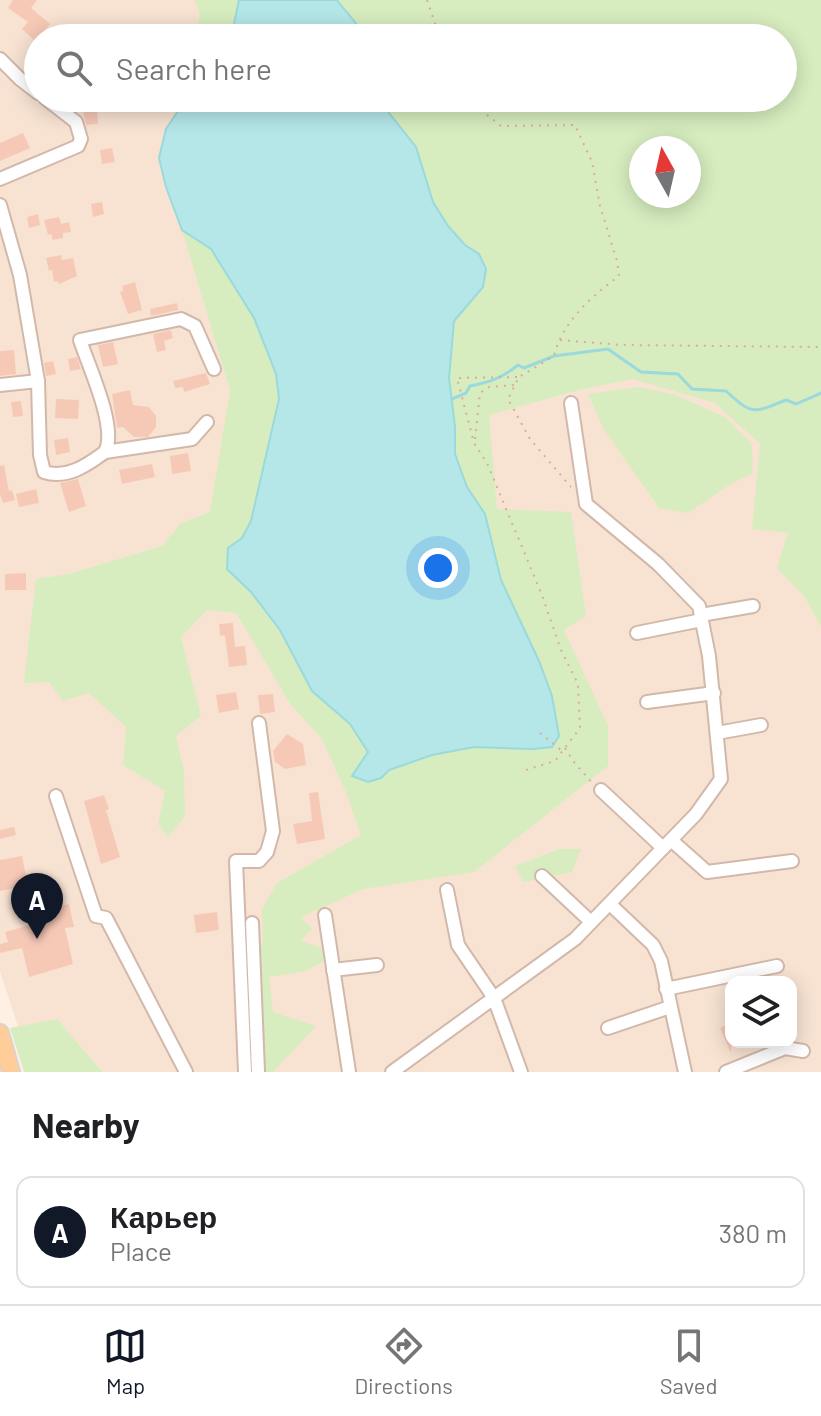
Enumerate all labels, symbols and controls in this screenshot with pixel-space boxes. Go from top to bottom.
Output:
search box [24,24,797,112]
icon: search [52,46,96,90]
text: Search here [116,50,272,86]
north arrow [629,136,701,208]
your location [418,548,458,588]
pin: A [11,873,63,939]
map controls [725,976,797,1048]
button: layers [725,976,797,1048]
text: Nearby [32,1104,140,1145]
text: Карьер [110,1198,217,1234]
text: A [51,1217,69,1248]
text: 380 m [719,1217,787,1248]
text: Place [110,1235,172,1266]
tab: Map [103,1324,147,1398]
tab: Directions [354,1324,453,1398]
tab: Saved [660,1324,717,1398]

